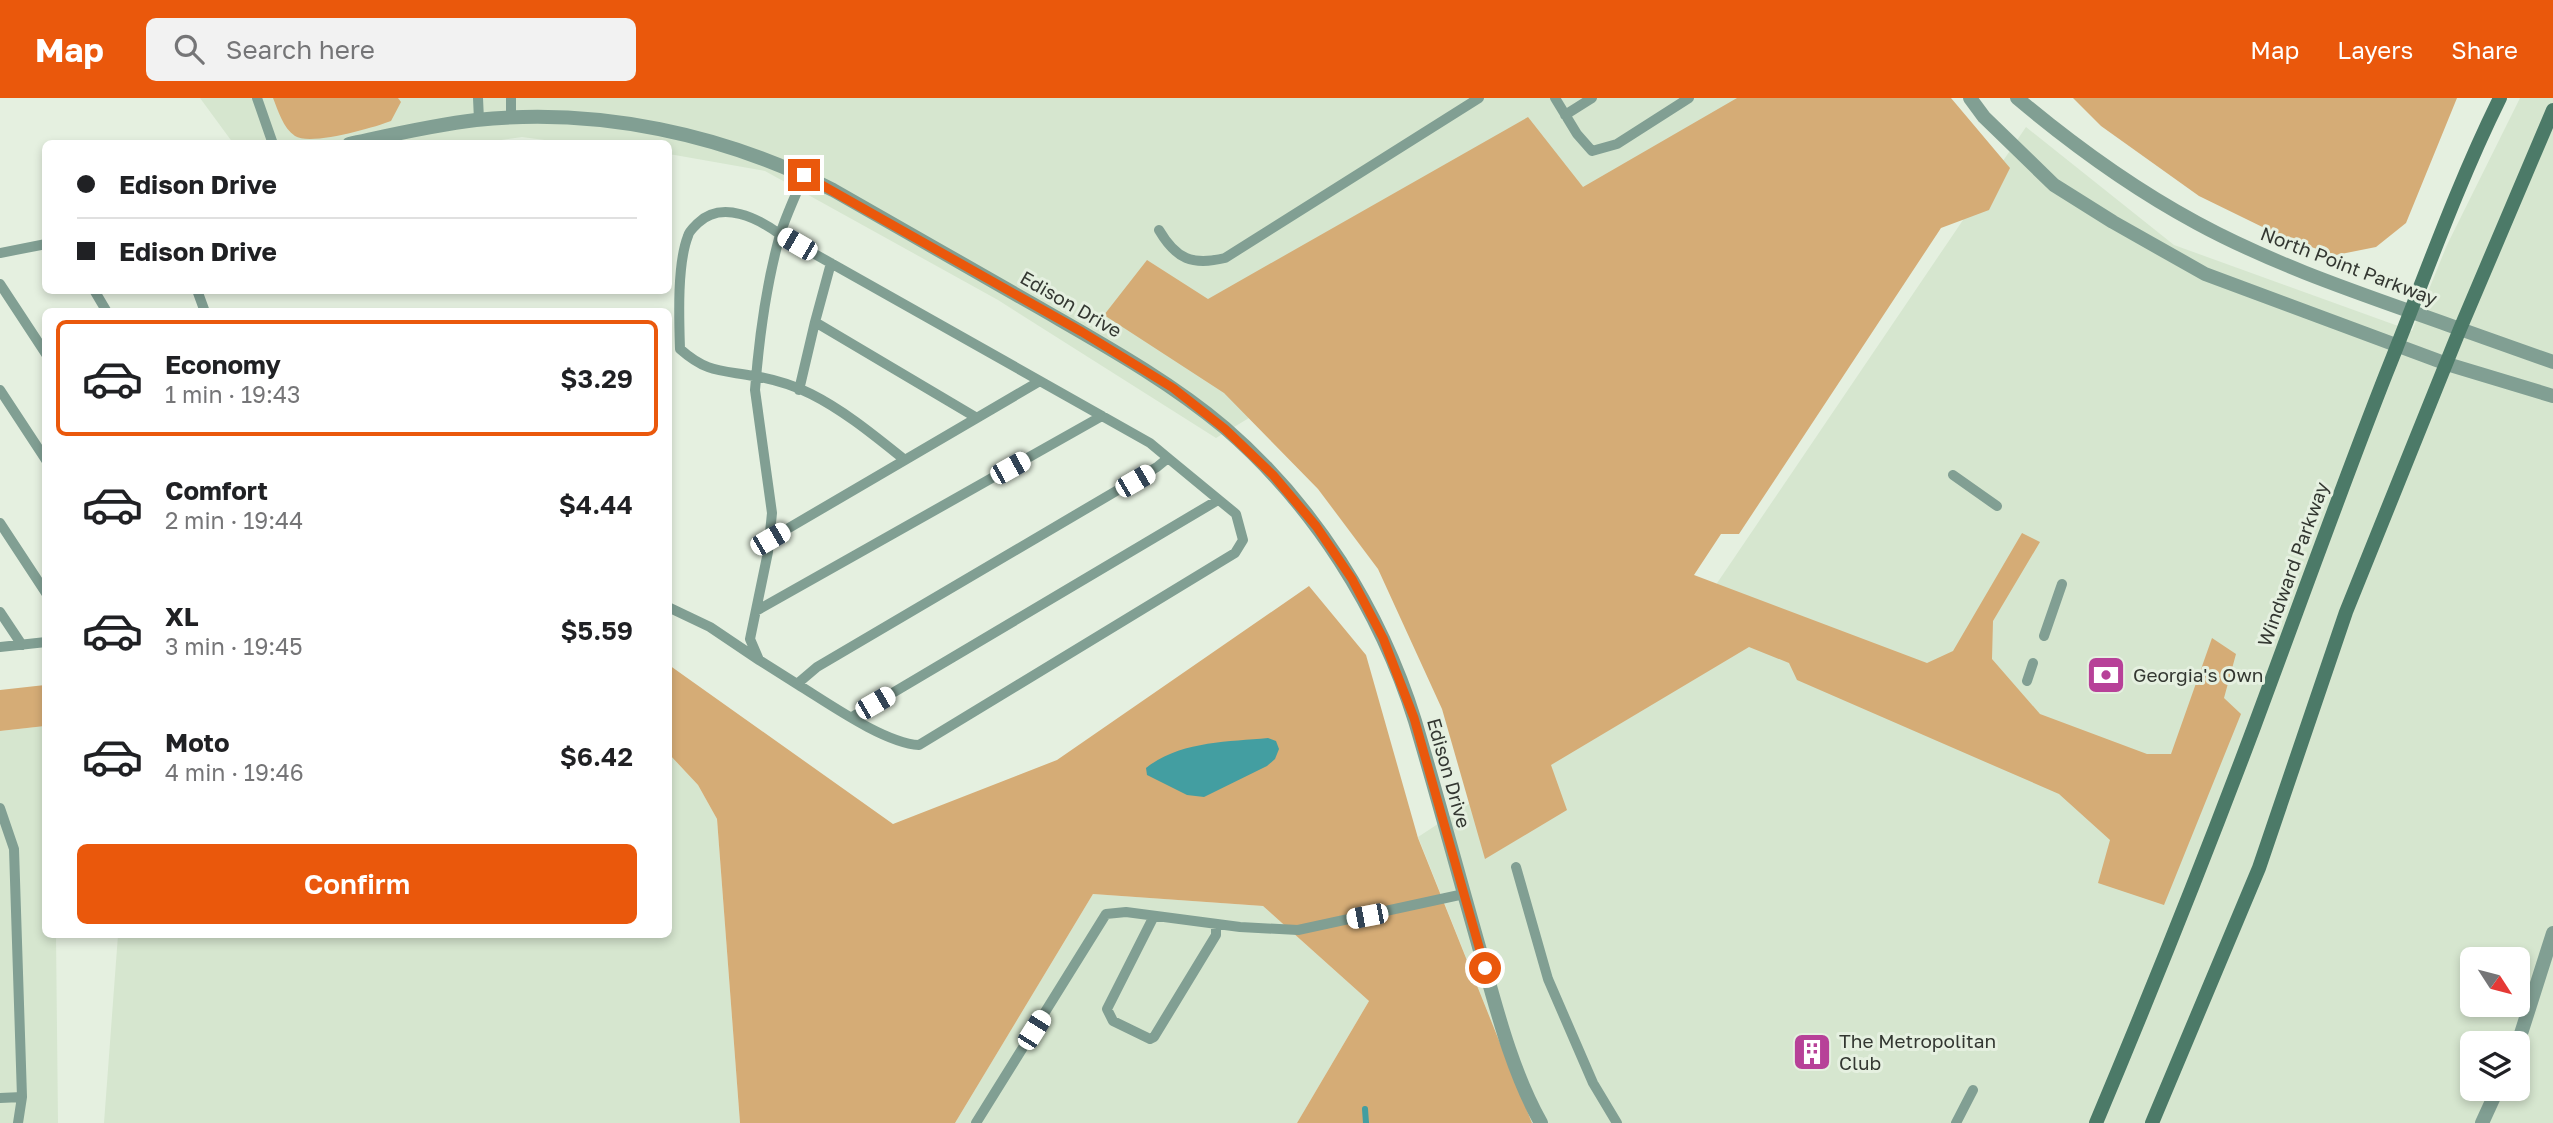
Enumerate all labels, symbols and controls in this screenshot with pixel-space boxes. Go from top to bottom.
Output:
search box [146,18,636,81]
text: Map [35,30,104,69]
icon: search [170,30,208,68]
text: Search here [226,34,375,65]
text: Map [2250,35,2299,64]
text: Layers [2337,35,2413,64]
text: Share [2451,35,2518,64]
route end [788,159,820,191]
text: Edison Drive [119,169,277,200]
street label: North Point Parkway [2257,221,2441,310]
car [774,224,821,264]
text: Edison Drive [119,236,277,267]
street label: Edison Drive [1016,265,1126,342]
icon: car [81,347,144,410]
text: Economy [165,349,281,380]
text: $3.29 [560,363,633,394]
text: 1 min · 19:43 [165,380,300,408]
car [987,449,1034,487]
car [1112,461,1159,501]
icon: car [81,473,144,536]
text: Comfort [165,475,268,506]
street label: Windward Parkway [2252,478,2333,649]
text: $4.44 [559,489,633,520]
text: 2 min · 19:44 [165,506,303,534]
car [747,519,794,559]
icon: car [81,599,144,662]
text: XL [165,601,199,632]
text: $5.59 [560,615,633,646]
text: 3 min · 19:45 [165,632,303,660]
bank icon: Georgia's Own [2085,654,2127,696]
place label: Georgia's Own [2133,663,2264,686]
car [852,683,899,723]
street label: Edison Drive [1423,715,1476,830]
icon: car [81,725,144,788]
text: Moto [165,727,230,758]
text: $6.42 [560,741,633,772]
text: 4 min · 19:46 [165,758,304,786]
button: Confirm [77,844,637,924]
car [1345,902,1390,930]
north arrow [2460,947,2530,1017]
map controls [2460,947,2530,1101]
route start [1469,952,1501,984]
car [1014,1007,1055,1053]
place label: The Metropolitan Club [1839,1029,1996,1074]
building icon: The Metropolitan Club [1791,1031,1833,1073]
button: layers [2460,1031,2530,1101]

